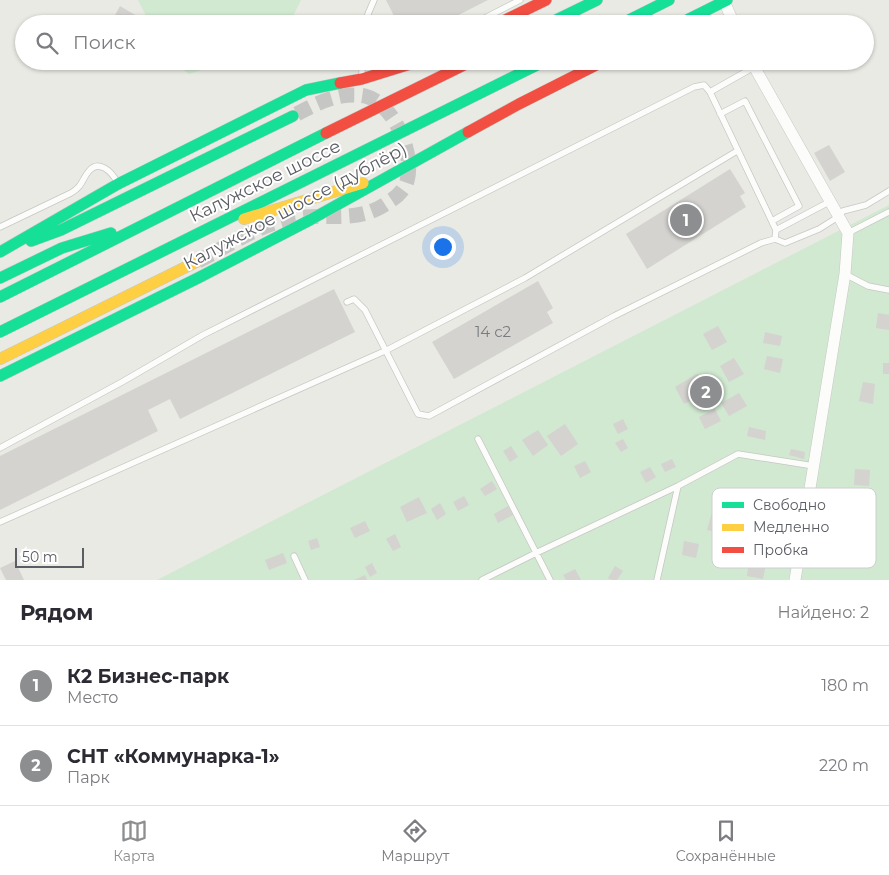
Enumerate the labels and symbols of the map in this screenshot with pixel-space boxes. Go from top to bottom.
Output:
street label: Калужское шоссе [186,135,344,227]
street label: Калужское шоссе (дублёр) [180,138,410,274]
pin: 1 [670,201,702,239]
your location [430,234,456,260]
house number: 14 с2 [475,322,511,341]
pin: 2 [690,373,722,411]
legend [712,488,876,568]
text: Свободно [753,496,826,514]
text: Медленно [753,518,829,536]
text: Пробка [753,541,808,559]
scale bar [15,545,84,568]

